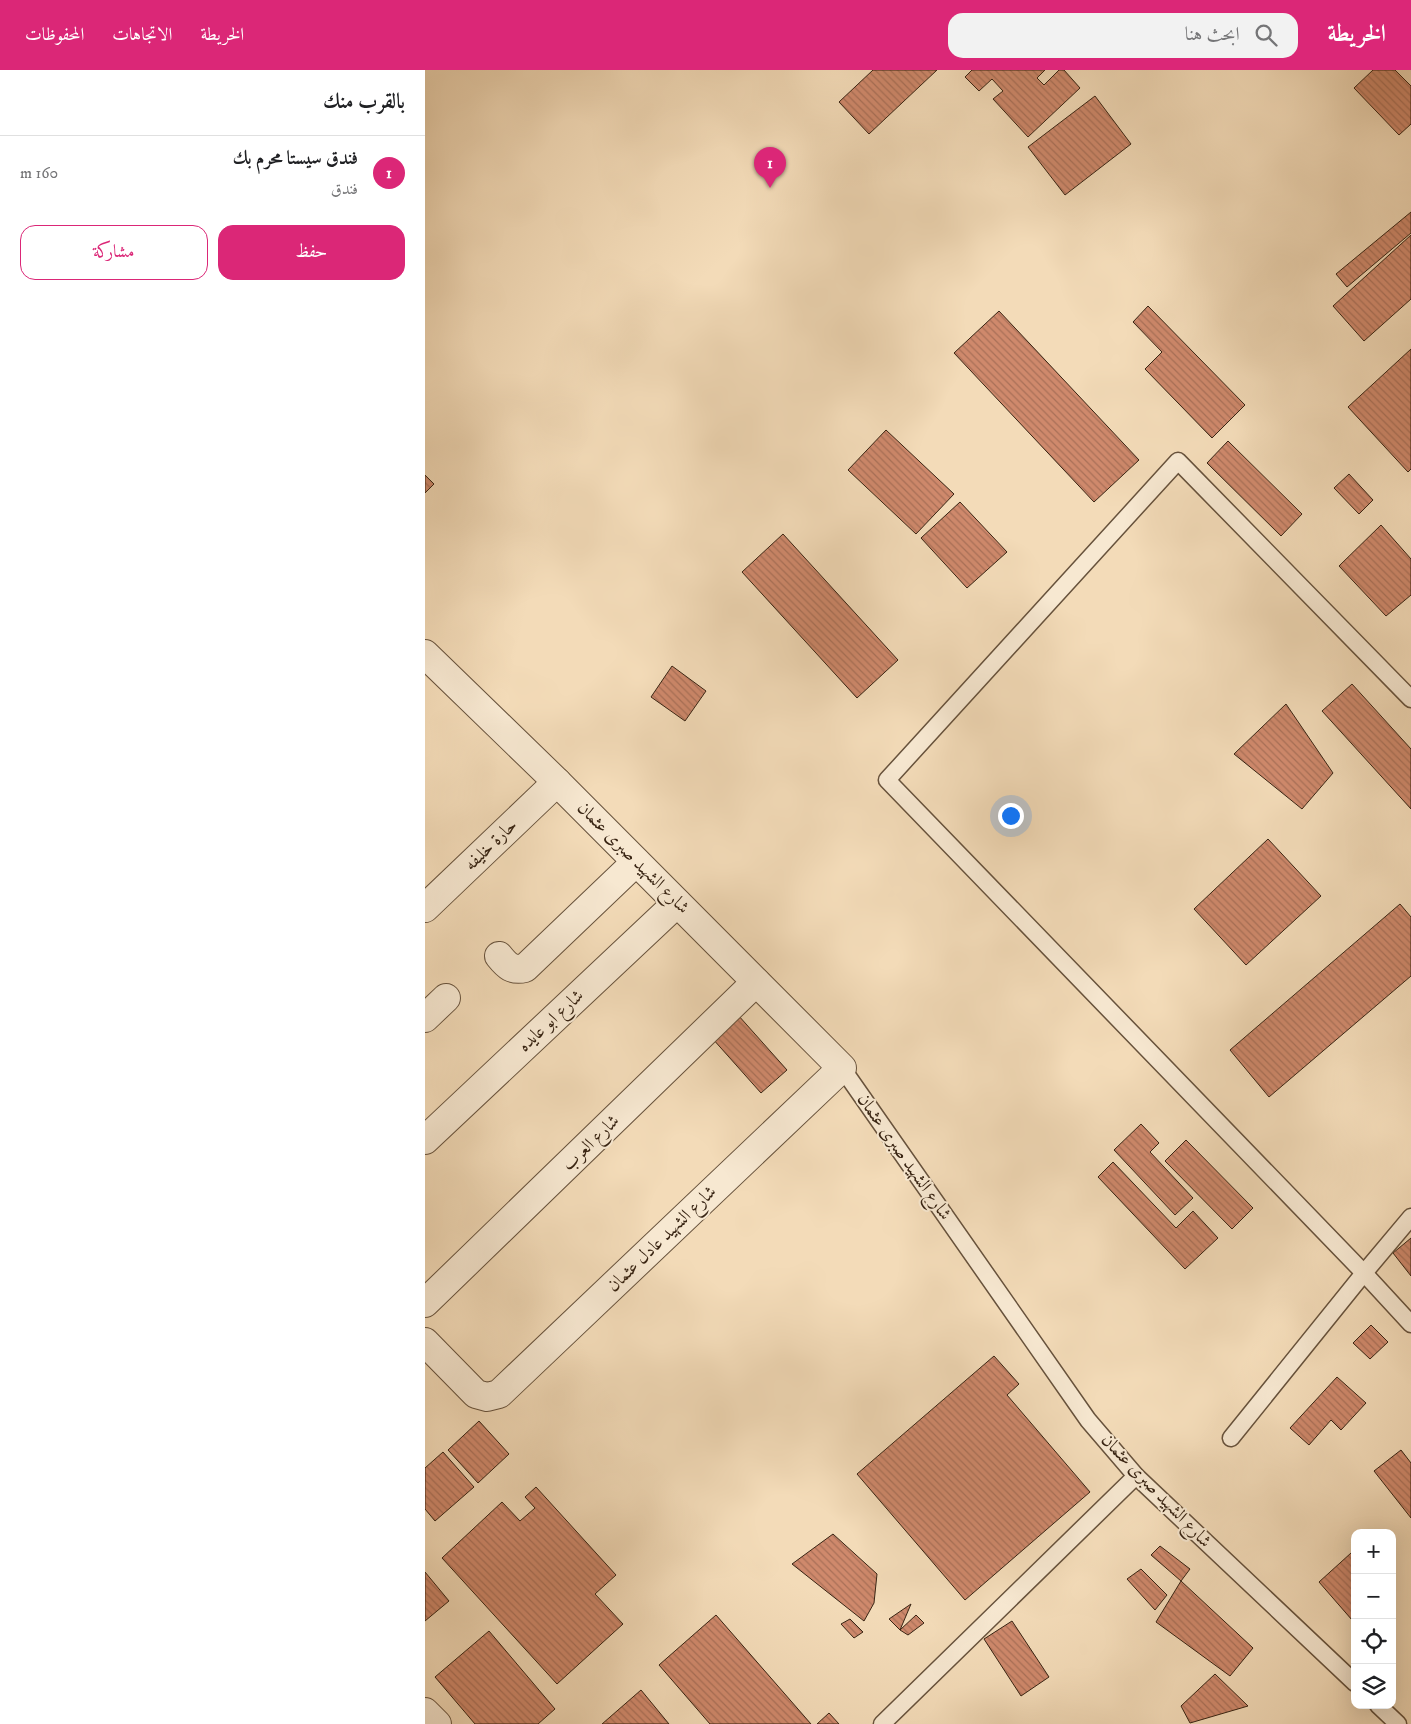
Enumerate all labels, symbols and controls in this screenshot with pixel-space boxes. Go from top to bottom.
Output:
search box [948,13,1298,58]
text: الخريطة [1328,19,1386,49]
icon: search [1252,21,1280,49]
text: ابحث هنا [1185,23,1240,46]
text: المحفوظات [25,24,84,46]
text: الاتجاهات [112,24,172,46]
text: الخريطة [200,24,244,46]
text: بالقرب منك [323,89,405,115]
text: فندق سيستا محرم بك [233,147,358,170]
pin: 1 [754,147,786,188]
text: 160 m [20,163,58,183]
text: 1 [386,163,392,183]
text: فندق [331,179,358,199]
button: مشاركة [20,225,208,280]
button: حفظ [218,225,405,280]
street label: شارع الشهيد صبرى عثمان [570,797,694,921]
your location [998,803,1024,829]
street label: حارة خليفه [460,814,522,876]
street label: شارع ابو عايده [514,985,591,1059]
street label: شارع الشهيد صبرى عثمان [850,1089,956,1226]
street label: شارع العرب [558,1110,626,1178]
street label: شارع الشهيد عادل عثمان [603,1181,723,1299]
street label: شارع الشهيد صبرى عثمان [1094,1429,1216,1555]
map controls [1351,1529,1396,1709]
button: + [1351,1529,1396,1574]
button: − [1351,1574,1396,1619]
button: locate [1351,1619,1396,1664]
button: layers [1351,1664,1396,1709]

